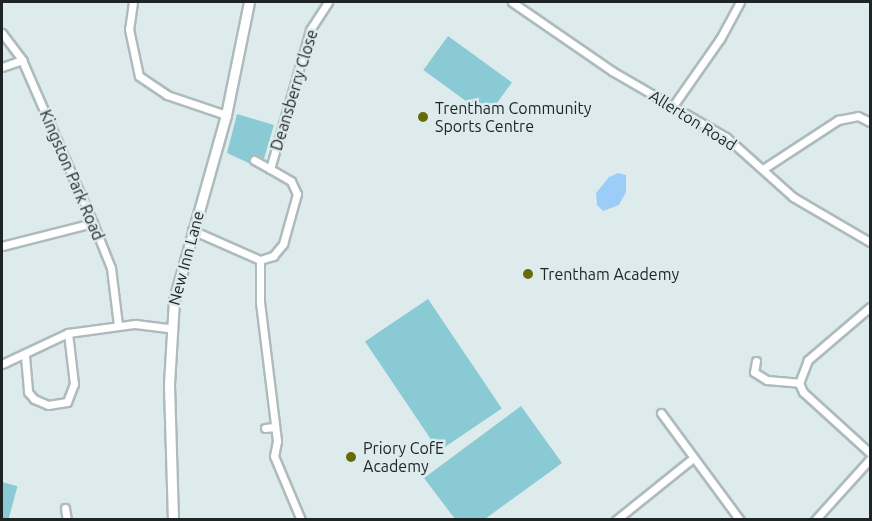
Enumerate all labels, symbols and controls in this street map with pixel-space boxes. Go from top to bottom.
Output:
street label: Deansberry Close [266,27,322,153]
street label: Allerton Road [646,86,740,154]
place label: Trentham Community Sports Centre [435,98,591,136]
street label: Kingston Park Road [36,107,108,243]
marker: Trentham Community Sports Centre [416,110,430,124]
street label: New Inn Lane [164,209,208,307]
place label: Trentham Academy [540,264,679,284]
marker: Trentham Academy [521,267,535,281]
place label: Priory CofE Academy [363,438,444,476]
marker: Priory CofE Academy [344,450,358,464]

